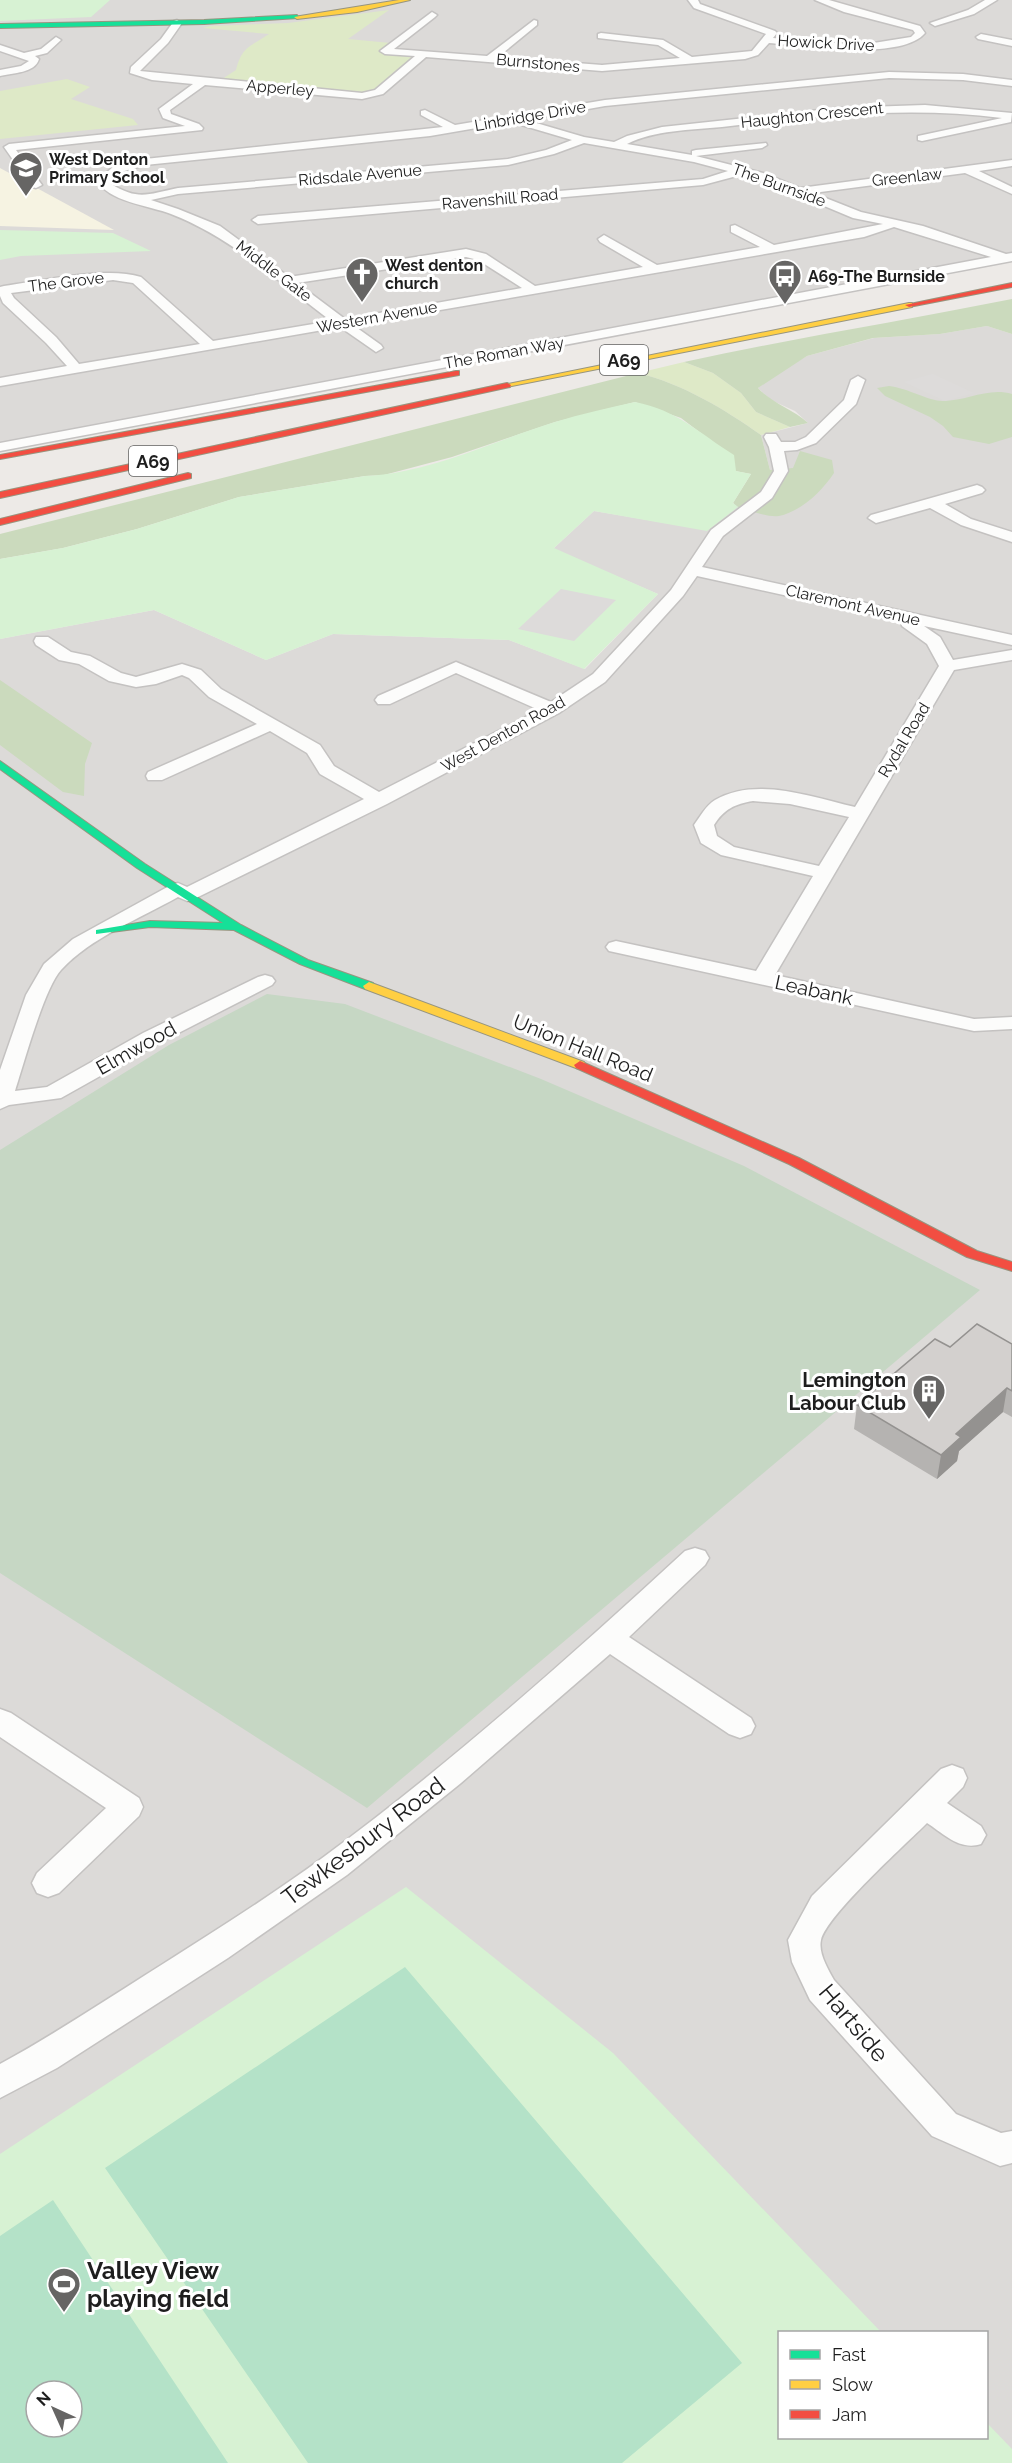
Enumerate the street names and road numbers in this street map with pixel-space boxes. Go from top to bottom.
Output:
street label: Howick Drive [777,31,875,55]
street label: Burnstones [495,50,581,76]
street label: Apperley [245,76,315,100]
street label: Linbridge Drive [473,97,587,135]
street label: Haughton Crescent [740,98,885,132]
street label: The Burnside [730,159,828,211]
street label: Ridsdale Avenue [298,160,422,190]
street label: Greenlaw [871,164,943,190]
street label: Ravenshill Road [441,184,559,214]
street label: Middle Gate [232,236,316,306]
street label: The Grove [27,268,105,296]
street label: Western Avenue [315,297,439,337]
street label: The Roman Way [442,333,566,373]
road number: A69 [600,345,648,375]
road number: A69 [129,446,177,476]
street label: Claremont Avenue [784,580,922,630]
street label: West Denton Road [438,692,568,776]
street label: Rydal Road [874,699,934,781]
street label: Leabank [773,970,856,1010]
street label: Union Hall Road [510,1009,656,1087]
street label: Elmwood [92,1016,180,1080]
street label: Tewkesbury Road [276,1770,450,1912]
street label: Hartside [813,1978,895,2068]

